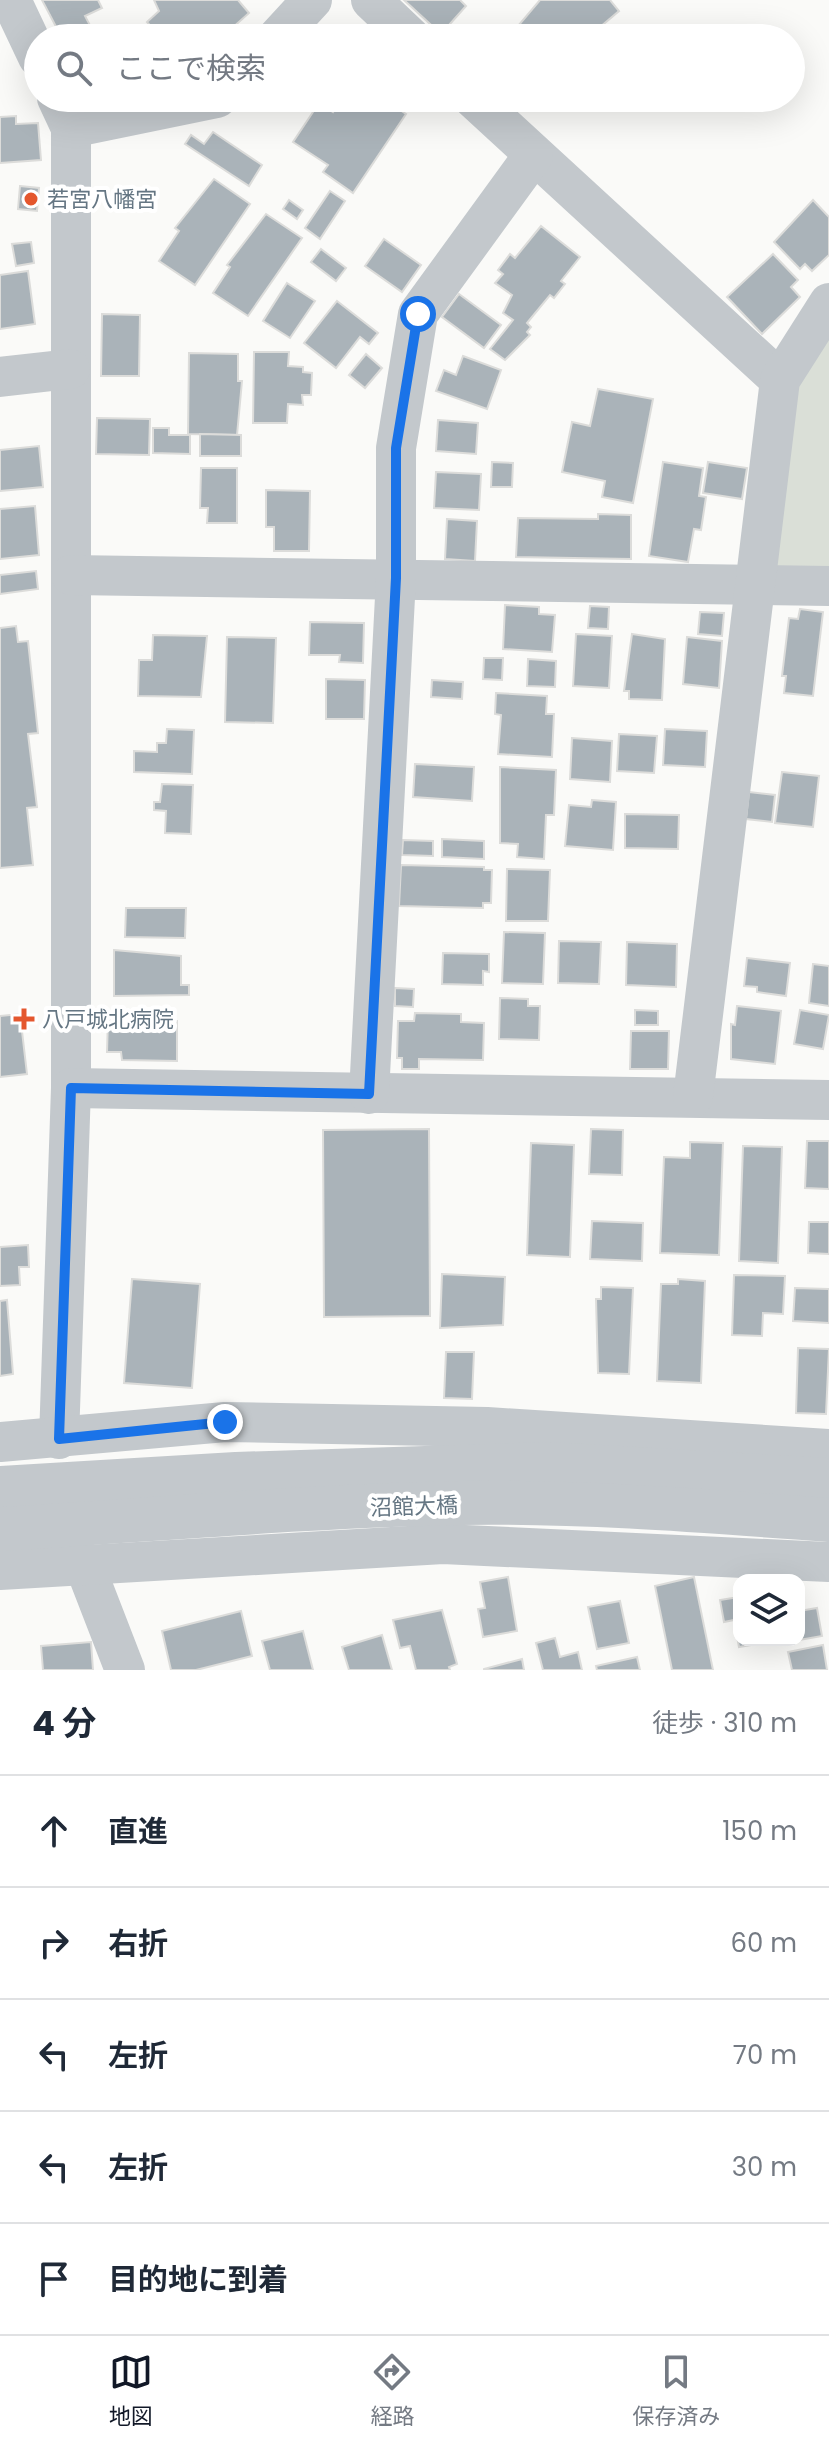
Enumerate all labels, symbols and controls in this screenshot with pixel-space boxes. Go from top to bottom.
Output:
search box [24,24,805,112]
icon: search [52,46,96,90]
text: ここで検索 [116,47,266,90]
place label: 若宮八幡宮 [47,184,157,215]
marker: 若宮八幡宮 [22,190,40,208]
route start [400,296,436,332]
place label: 八戸城北病院 [42,1004,174,1035]
marker: 八戸城北病院 [13,1008,35,1030]
route end [207,1404,243,1440]
street label: 沼館大橋 [369,1489,459,1524]
map controls [733,1574,805,1646]
button: layers [733,1574,805,1646]
text: 4 分 [32,1699,96,1747]
text: 徒歩 · 310 m [652,1705,797,1741]
icon: ahead [32,1809,76,1853]
text: 直進 [108,1810,168,1853]
text: 150 m [722,1813,797,1849]
icon: right [32,1921,76,1965]
text: 右折 [108,1922,168,1965]
text: 60 m [730,1925,797,1961]
icon: left [32,2033,76,2077]
text: 左折 [108,2034,168,2077]
text: 70 m [733,2037,797,2073]
icon: left [32,2145,76,2189]
text: 左折 [108,2146,168,2189]
text: 30 m [732,2149,797,2185]
icon: arrive [32,2257,76,2301]
text: 目的地に到着 [108,2258,288,2301]
tab: 地図 [109,2350,153,2433]
tab: 経路 [370,2350,414,2433]
tab: 保存済み [632,2350,720,2433]

